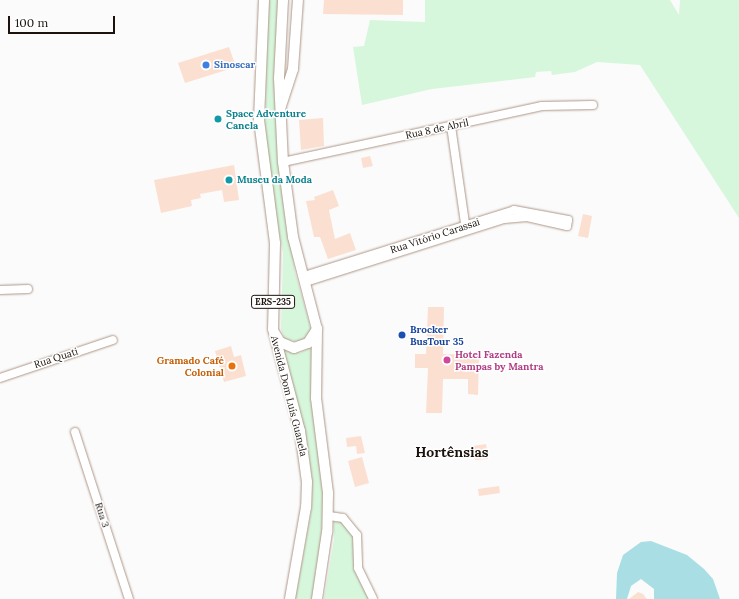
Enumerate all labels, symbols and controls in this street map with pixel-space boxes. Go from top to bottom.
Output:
scale bar [10,8,117,34]
text: 100 m [15,15,48,30]
place label: Sinoscar [214,59,255,71]
marker: Sinoscar [201,60,211,70]
place label: Space Adventure Canela [226,107,306,130]
marker: Space Adventure Canela [213,114,223,124]
street label: Rua 8 de Abril [404,116,470,142]
place label: Museu da Moda [237,174,312,186]
marker: Museu da Moda [224,175,234,185]
street label: Rua Vitório Carassai [389,216,481,256]
road number: ERS-235 [251,295,295,309]
place label: Brocker BusTour 35 [410,323,464,346]
marker: Brocker BusTour 35 [397,330,407,340]
street label: Avenida Dom Luís Guanela [268,334,310,458]
street label: Rua Quati [32,345,80,371]
place label: Hotel Fazenda Pampas by Mantra [455,348,544,372]
place label: Gramado Café Colonial [157,354,224,378]
marker: Hotel Fazenda Pampas by Mantra [442,355,452,365]
marker: Gramado Café Colonial [227,361,237,371]
district label: Hortênsias [415,444,489,460]
street label: Rua 3 [92,501,112,529]

